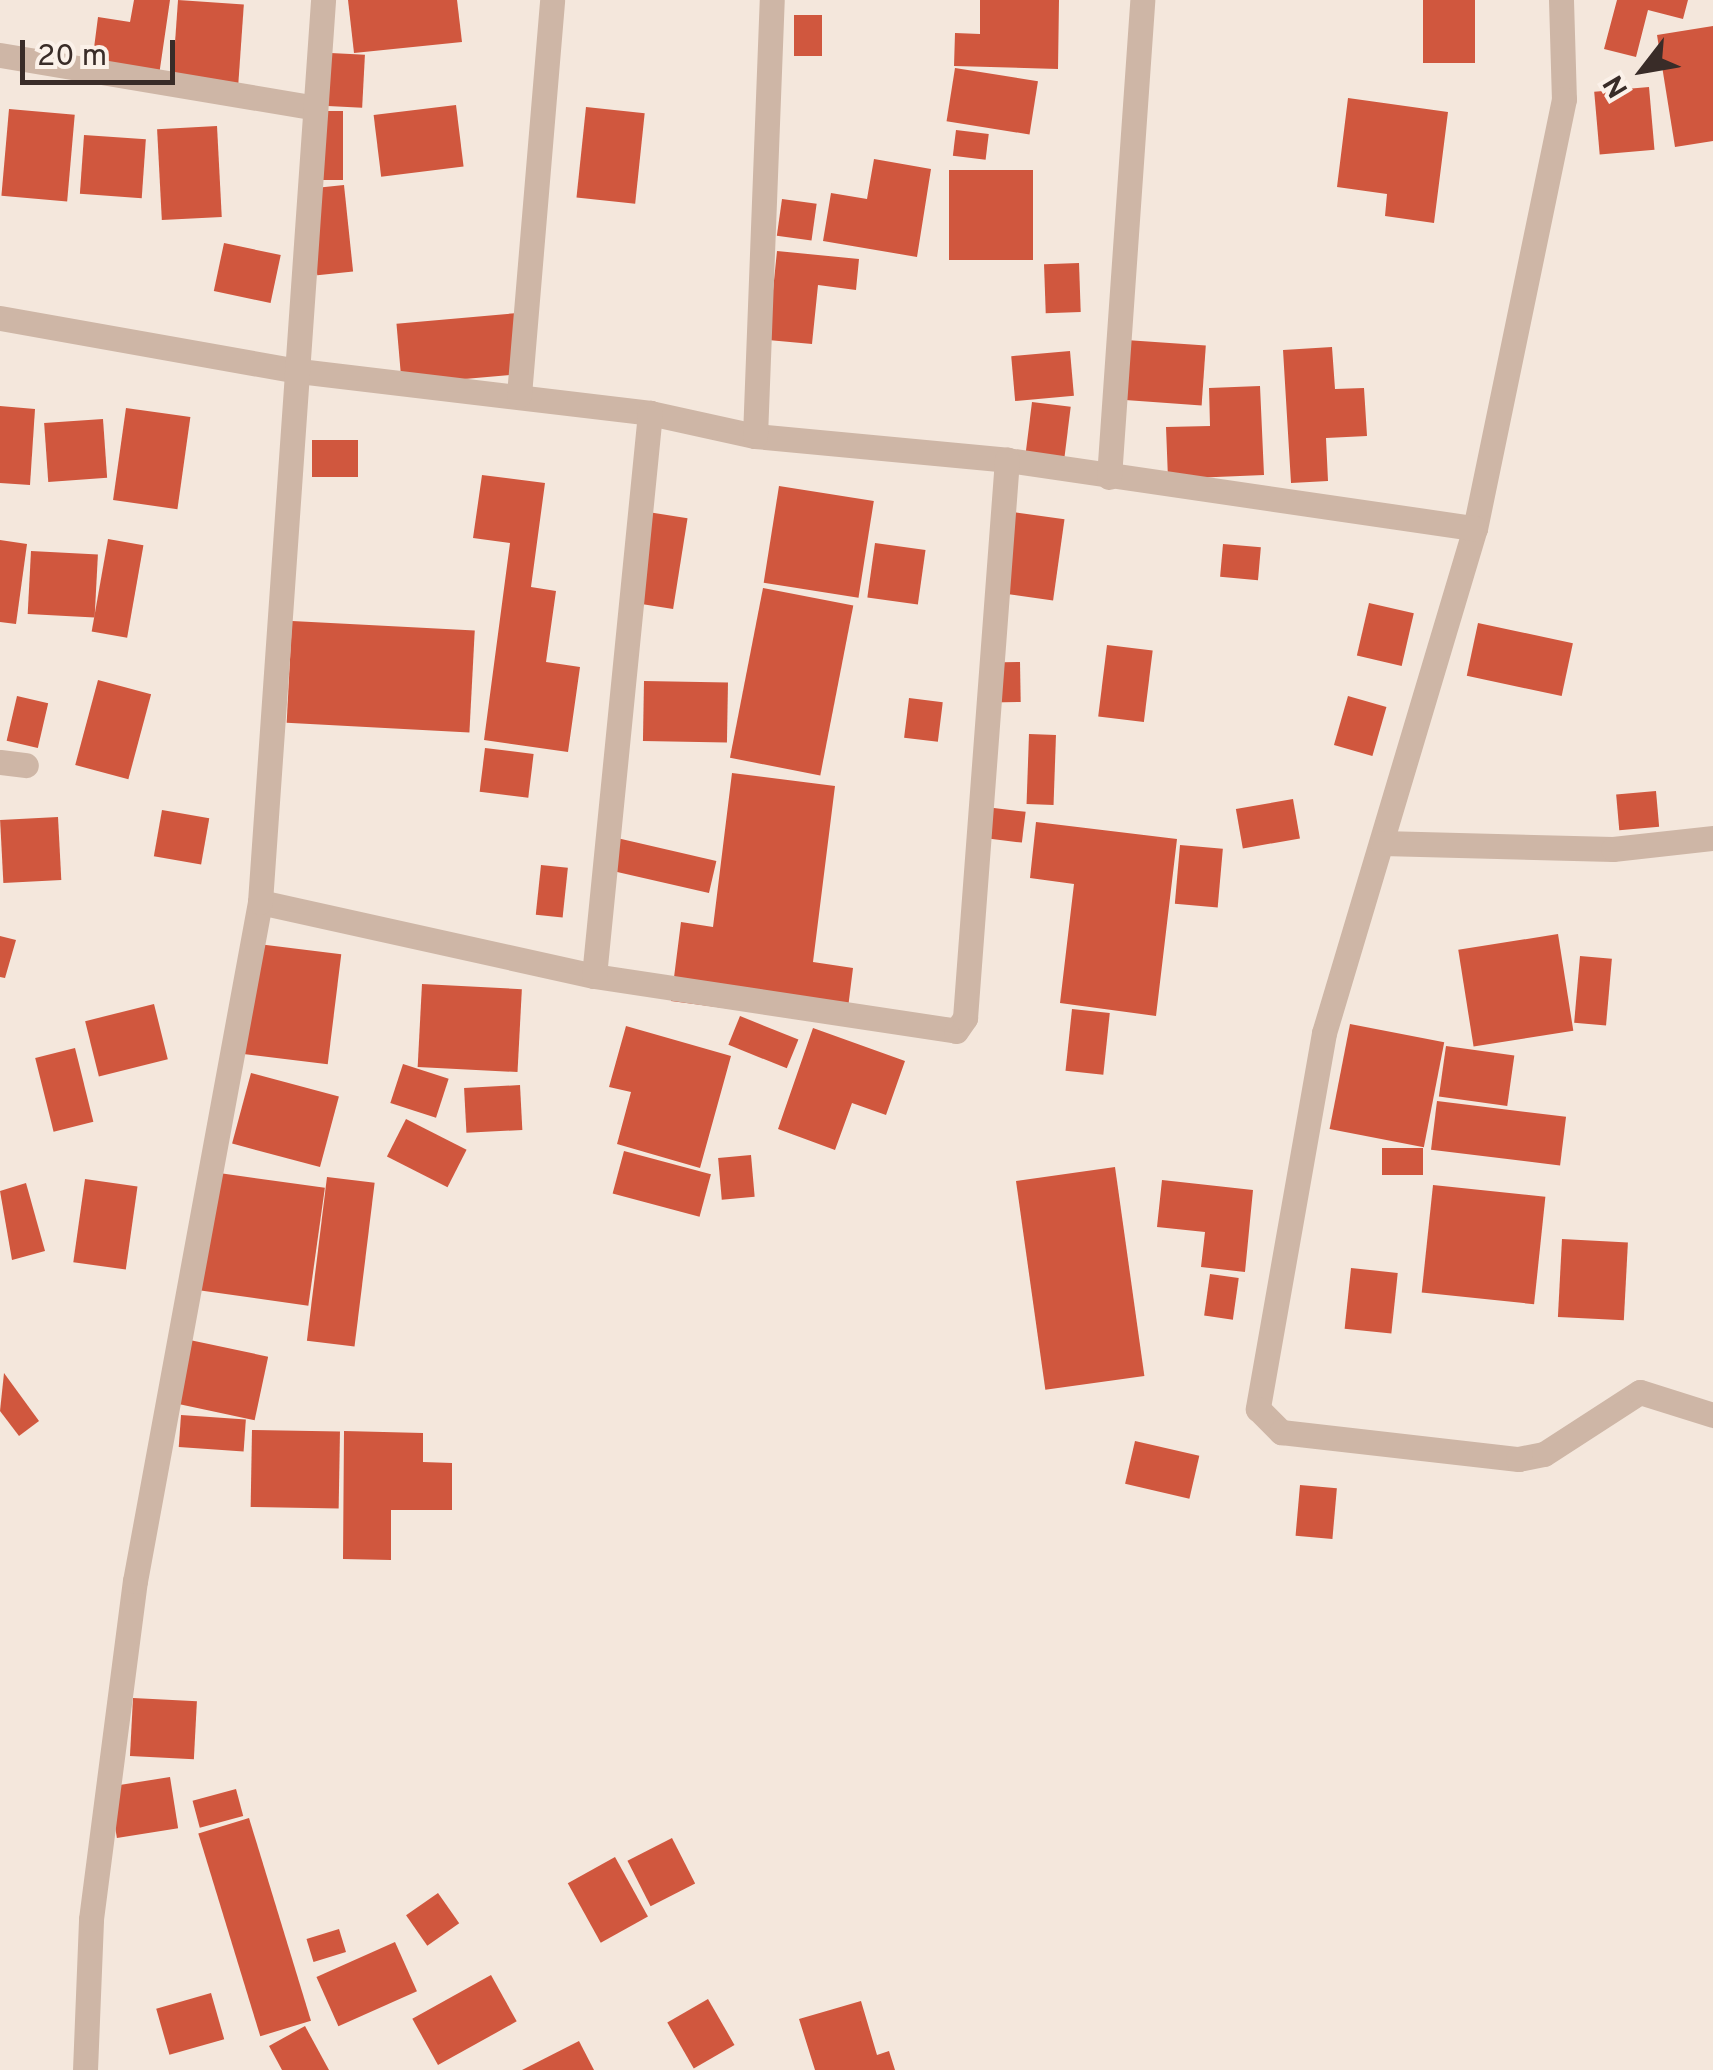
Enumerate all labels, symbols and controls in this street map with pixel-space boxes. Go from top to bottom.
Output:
scale bar [25,20,180,82]
north arrow [1593,20,1693,120]
text: 20 m [37,39,107,76]
text: N [1597,68,1638,103]

